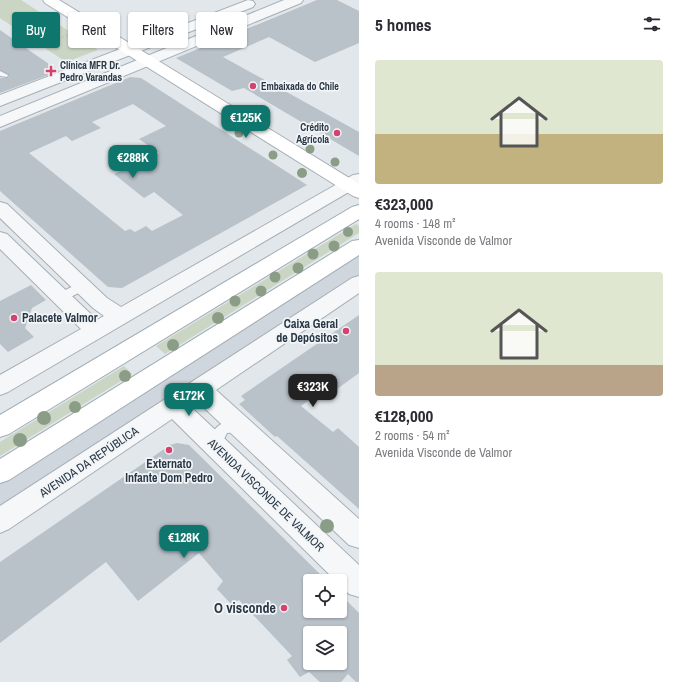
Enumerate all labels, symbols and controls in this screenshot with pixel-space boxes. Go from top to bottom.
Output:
chip: Buy [12,12,60,48]
chip: Rent [68,12,120,48]
chip: Filters [128,12,188,48]
chip: New [196,12,247,48]
text: 5 homes [375,13,432,36]
icon: filters [641,13,663,35]
place label: Clínica MFR Dr. Pedro Varandas [60,59,122,84]
marker: Clínica MFR Dr. Pedro Varandas [45,65,57,77]
place label: Embaixada do Chile [261,80,339,93]
marker: Embaixada do Chile [248,81,258,91]
icon: home [483,86,555,158]
pin: €125K [218,105,274,139]
text: €125K [230,109,262,126]
place label: Crédito Agrícola [296,121,329,146]
marker: Crédito Agrícola [332,128,342,138]
pin: €288K [105,145,161,179]
text: €288K [117,149,149,166]
text: €323,000 [375,192,433,215]
text: 4 rooms · 148 m² [375,215,456,232]
text: Avenida Visconde de Valmor [375,232,512,249]
icon: home [483,298,555,370]
place label: Palacete Valmor [22,310,98,326]
marker: Palacete Valmor [9,313,19,323]
place label: Caixa Geral de Depósitos [276,316,339,346]
marker: Caixa Geral de Depósitos [341,326,351,336]
pin: €323K [285,374,341,408]
text: €323K [297,378,329,395]
pin: €172K [161,383,217,417]
text: €172K [173,387,205,404]
text: €128,000 [375,404,433,427]
street label: AVENIDA DA REPÚBLICA [35,423,142,502]
text: 2 rooms · 54 m² [375,427,450,444]
street label: AVENIDA VISCONDE DE VALMOR [204,434,328,555]
text: Avenida Visconde de Valmor [375,444,512,461]
marker: Externato Infante Dom Pedro [164,445,174,455]
place label: Externato Infante Dom Pedro [125,456,213,486]
pin: €128K [156,525,212,559]
text: €128K [168,529,200,546]
map controls [303,574,347,670]
button: locate [303,574,347,618]
place label: O visconde [214,599,276,617]
marker: O visconde [279,603,289,613]
button: layers [303,626,347,670]

